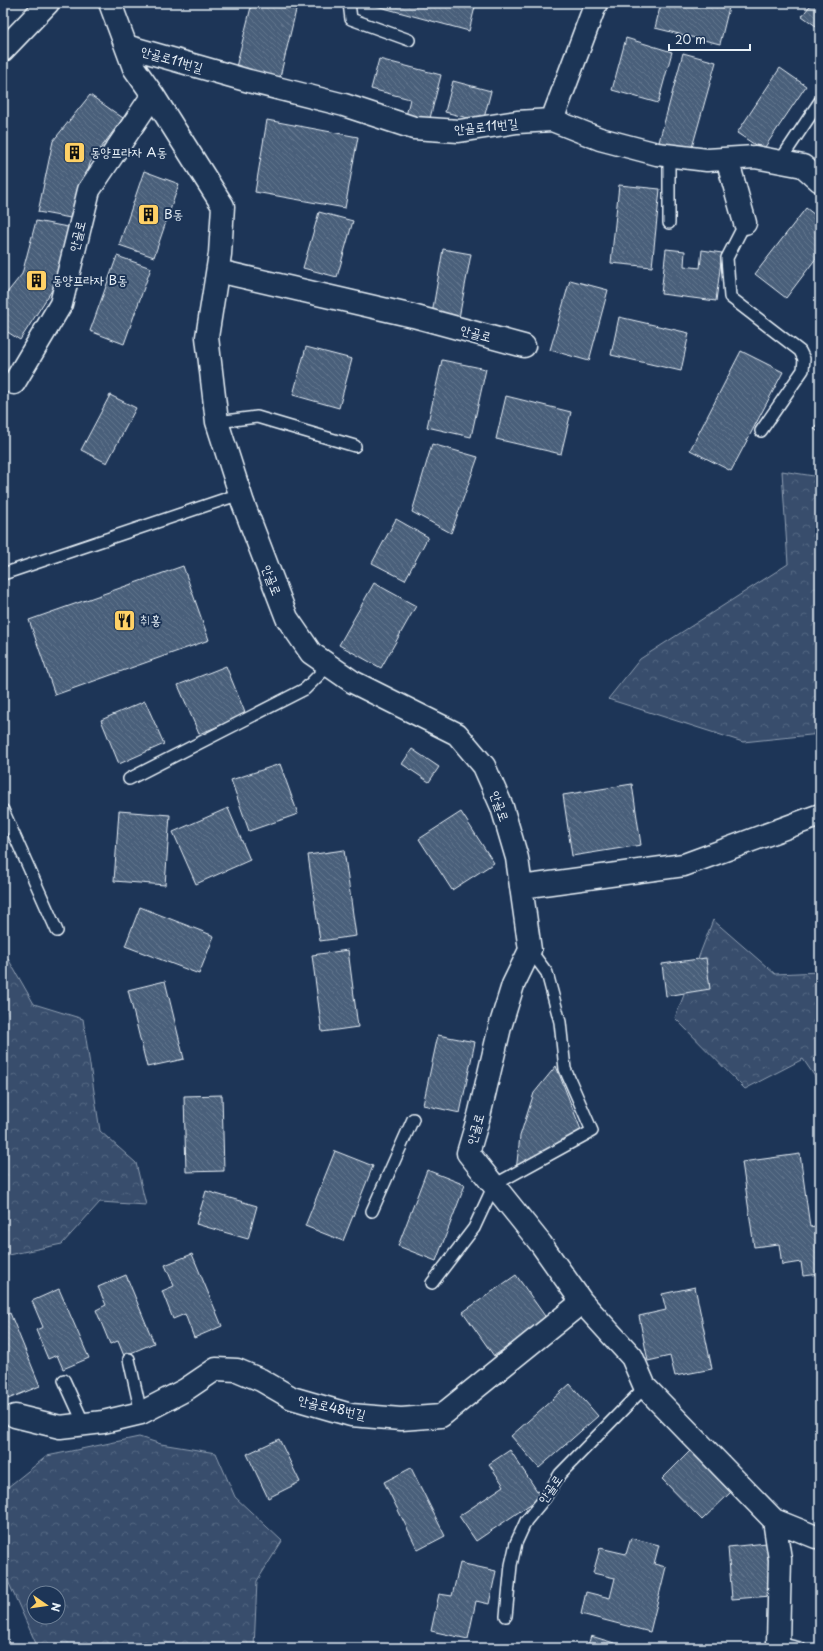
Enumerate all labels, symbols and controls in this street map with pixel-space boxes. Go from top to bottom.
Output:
scale bar [669,26,750,52]
text: 20 m [675,30,706,48]
street label: 안골로11번길 [139,41,206,76]
street label: 안골로11번길 [453,113,519,138]
building icon: 동양프라자 A동 [61,139,87,165]
place label: 동양프라자 A동 [90,142,167,161]
building icon: B동 [136,201,162,227]
place label: B동 [164,204,183,223]
street label: 안골로 [64,218,90,253]
building icon: 동양프라자 B동 [23,267,49,293]
place label: 동양프라자 B동 [52,270,128,289]
street label: 안골로 [459,319,494,346]
street label: 안골로 [258,562,287,598]
restaurant icon: 취홍 [111,607,137,633]
place label: 취홍 [140,610,161,629]
street label: 안골로 [486,788,515,824]
street label: 안골로 [461,1111,488,1147]
street label: 안골로48번길 [296,1390,368,1424]
street label: 안골로 [533,1470,566,1507]
north arrow [26,1585,66,1625]
text: N [47,1601,65,1614]

